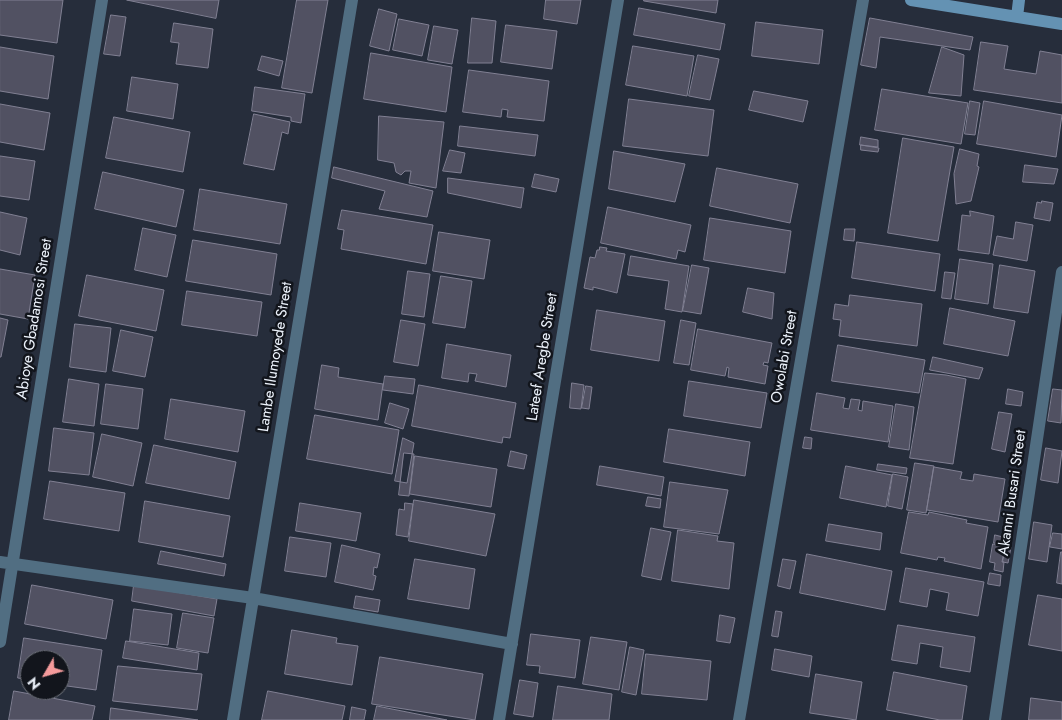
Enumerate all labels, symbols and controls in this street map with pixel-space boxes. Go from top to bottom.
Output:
street label: Abioye Gbadamosi Street [13,237,57,401]
street label: Lambe Ilumoyede Street [255,281,297,433]
street label: Lateef Aregbe Street [524,292,562,422]
street label: Owolabi Street [768,309,802,405]
street label: Akanni Busari Street [995,429,1031,557]
north arrow [20,650,70,700]
text: N [23,673,45,694]

